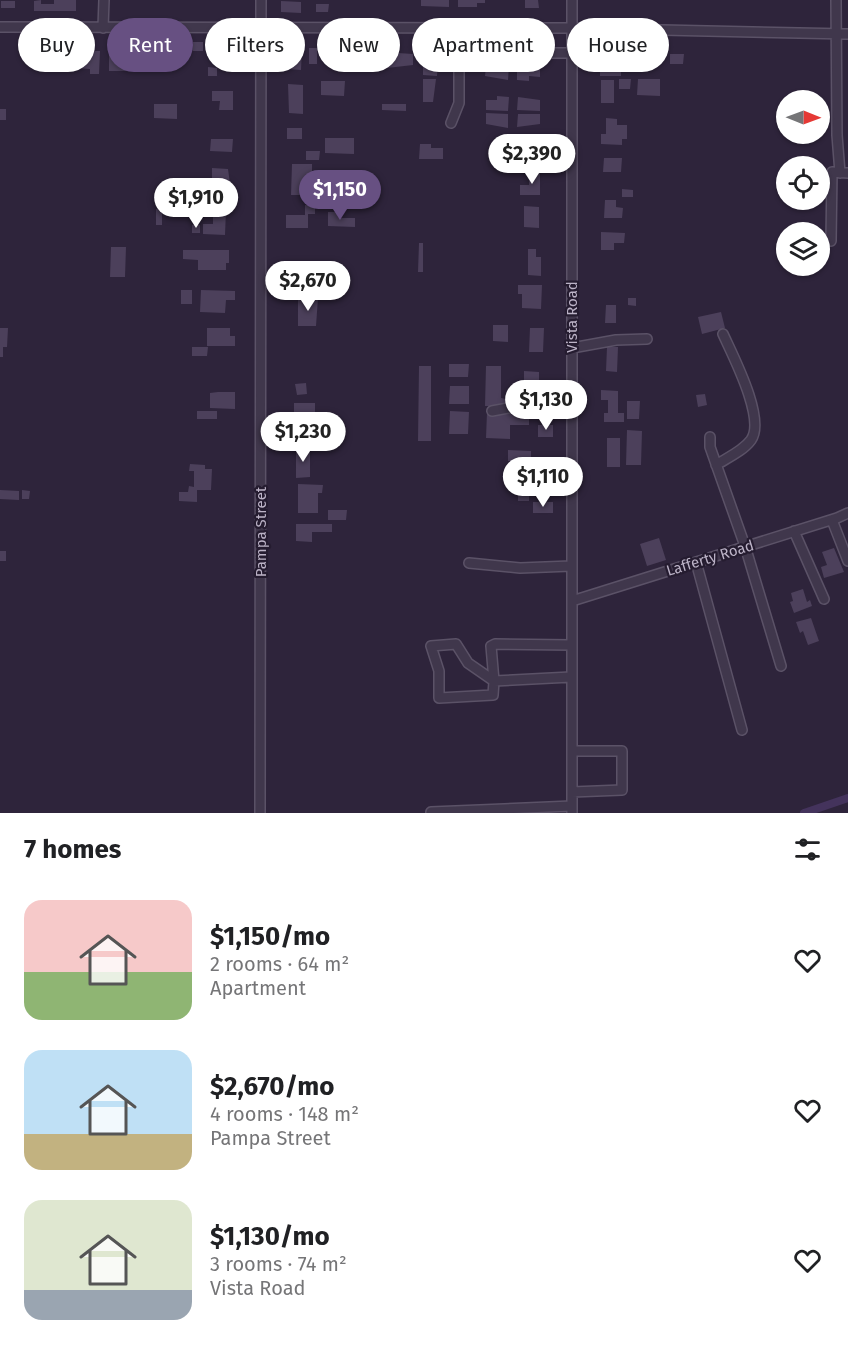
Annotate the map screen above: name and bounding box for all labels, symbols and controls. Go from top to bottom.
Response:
chip: Buy [18,18,95,72]
chip: Rent [107,18,193,72]
chip: Filters [205,18,305,72]
chip: New [317,18,400,72]
chip: Apartment [412,18,555,72]
chip: House [567,18,669,72]
north arrow [776,90,830,144]
map controls [776,90,830,276]
pin: $2,390 [483,134,581,185]
text: $2,390 [502,141,562,165]
button: locate [776,156,830,210]
pin: $1,150 [291,170,389,221]
text: $1,150 [313,177,367,201]
pin: $1,910 [147,178,245,229]
text: $1,910 [168,185,224,209]
button: layers [776,222,830,276]
pin: $2,670 [259,261,357,312]
text: $2,670 [279,268,337,292]
street label: Vista Road [563,281,581,353]
pin: $1,130 [497,380,595,431]
text: $1,130 [519,387,573,411]
pin: $1,230 [254,412,352,463]
text: $1,230 [275,419,331,443]
pin: $1,110 [494,457,592,508]
text: $1,110 [517,464,569,488]
street label: Pampa Street [252,486,270,577]
street label: Lafferty Road [664,536,756,580]
icon: filters [791,833,824,866]
text: 7 homes [24,834,121,865]
text: $1,150/mo [210,921,330,952]
icon: home [72,924,144,996]
icon: heart [791,944,824,977]
text: 2 rooms · 64 m² [210,952,349,976]
text: Apartment [210,976,306,1000]
text: $2,670/mo [210,1071,334,1102]
icon: home [72,1074,144,1146]
icon: heart [791,1094,824,1127]
text: 4 rooms · 148 m² [210,1102,359,1126]
text: Pampa Street [210,1126,331,1150]
text: $1,130/mo [210,1221,330,1252]
icon: home [72,1224,144,1296]
icon: heart [791,1244,824,1277]
text: 3 rooms · 74 m² [210,1252,347,1276]
text: Vista Road [210,1276,305,1300]

